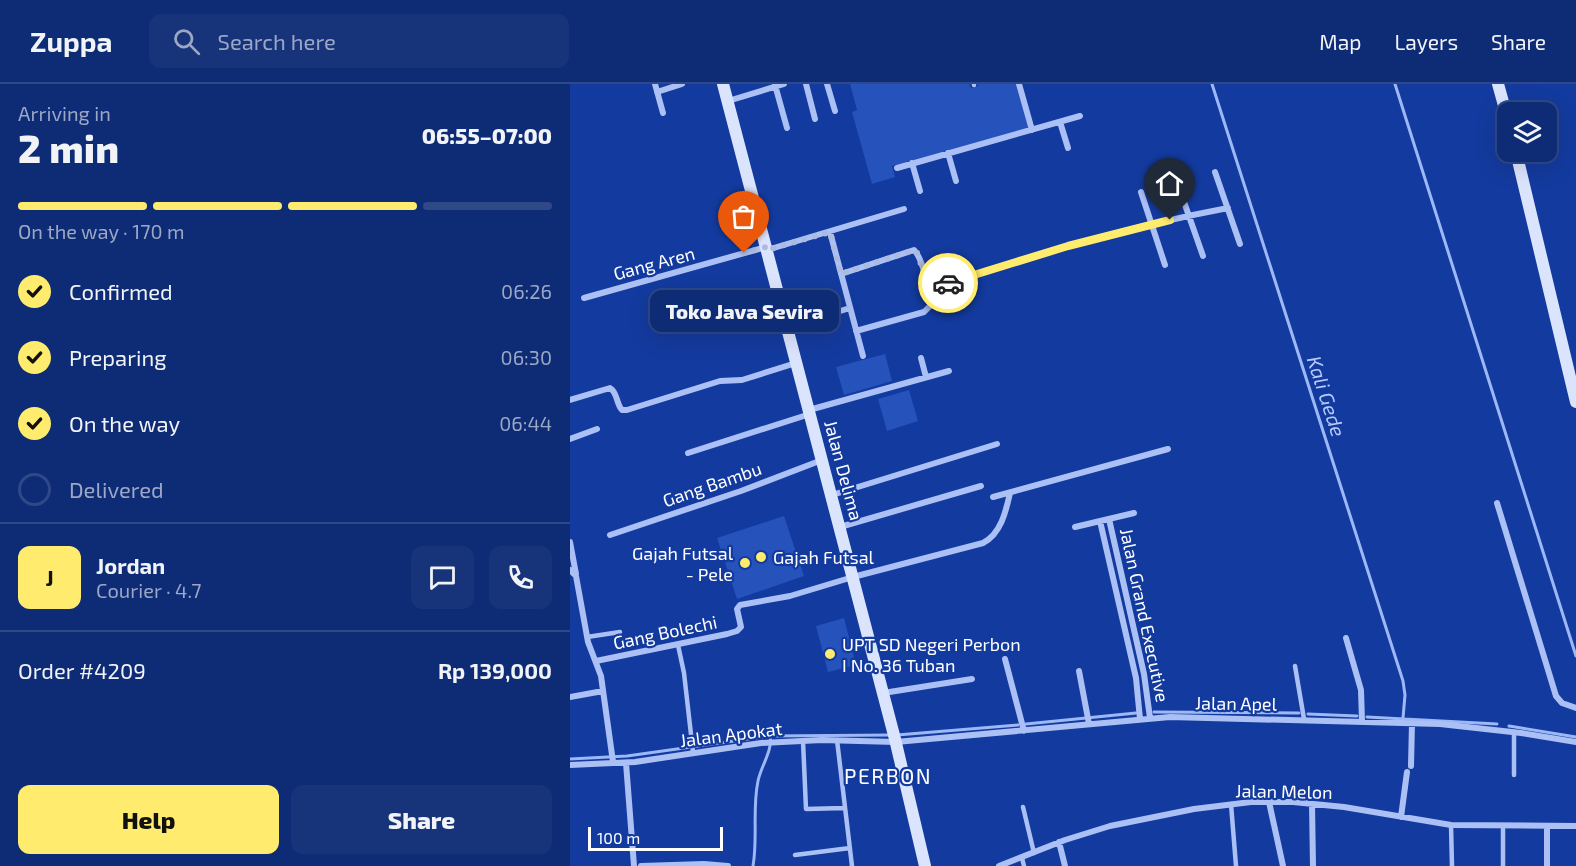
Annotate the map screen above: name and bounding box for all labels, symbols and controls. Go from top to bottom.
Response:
search box [149,14,569,68]
text: Zuppa [30,24,113,58]
icon: search [170,25,203,58]
text: Search here [218,28,336,54]
text: Map [1319,29,1361,54]
text: Layers [1394,29,1458,54]
text: Share [1491,29,1546,54]
text: Arriving in [18,101,111,125]
map controls [1497,102,1557,162]
button: layers [1497,102,1557,162]
text: 06:55–07:00 [422,122,552,148]
text: 2 min [18,124,119,171]
pin [1144,158,1195,220]
icon: home [1153,167,1186,200]
pin [718,191,769,253]
icon: bag [727,200,760,233]
text: On the way · 170 m [18,219,185,243]
street label: Gang Aren [611,242,697,284]
courier [918,253,978,313]
icon: car [932,267,965,300]
icon: check [18,275,51,308]
text: Confirmed [69,278,173,304]
text: 06:26 [501,279,552,303]
callout: Toko Java Sevira [650,289,838,331]
text: Toko Java Sevira [666,299,823,323]
icon: check [18,341,51,374]
text: Preparing [69,344,167,370]
text: 06:30 [501,345,552,369]
water label: Kali Gede [1303,353,1351,440]
icon: check [18,407,51,440]
text: On the way [69,410,180,436]
text: 06:44 [499,411,552,435]
street label: Jalan Delima [820,418,868,522]
street label: Gang Bambu [660,457,764,511]
text: Delivered [69,476,164,502]
street label: Jalan Grand Executive [1116,526,1174,704]
place label: Gajah Futsal - Pele [632,542,734,585]
button: chat [411,546,474,609]
button: phone [489,546,552,609]
place label: Gajah Futsal [773,546,875,568]
marker: Gajah Futsal [754,550,768,564]
text: Jordan [96,552,165,578]
marker: Gajah Futsal - Pele [738,556,752,570]
text: J [45,564,54,590]
text: Courier · 4.7 [96,578,202,602]
street label: Gang Bolechi [611,610,719,654]
place label: UPT SD Negeri Perbon I No. 36 Tuban [842,633,1021,676]
marker: UPT SD Negeri Perbon I No. 36 Tuban [823,647,837,661]
text: Order #4209 [18,657,146,683]
text: Rp 139,000 [438,657,552,683]
street label: Jalan Apel [1195,691,1278,715]
street label: Jalan Apokat [679,717,784,751]
district label: PERBON [844,763,932,788]
street label: Jalan Melon [1235,779,1333,803]
button: Help [18,785,279,854]
button: Share [291,785,552,854]
scale bar [588,824,723,852]
text: 100 m [597,828,640,847]

